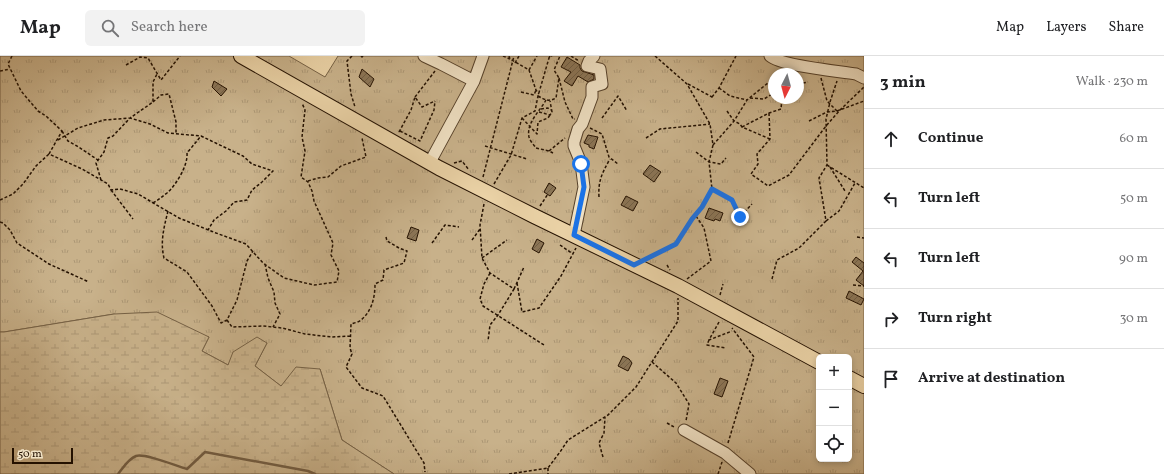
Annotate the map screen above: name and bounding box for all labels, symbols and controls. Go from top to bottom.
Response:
search box [85,10,365,46]
text: Map [20,15,61,41]
icon: search [99,17,121,39]
text: Search here [131,17,208,38]
text: Map [996,18,1024,37]
text: Layers [1046,18,1086,37]
text: Share [1108,18,1144,37]
north arrow [768,68,804,104]
text: 3 min [880,71,926,94]
text: Walk · 230 m [1076,73,1148,91]
icon: ahead [880,128,902,150]
text: Continue [918,128,983,149]
text: 60 m [1120,130,1148,148]
route start [572,155,590,173]
icon: left [880,188,902,210]
text: Turn left [918,188,980,209]
text: 50 m [1120,190,1148,208]
route end [731,208,749,226]
icon: left [880,248,902,270]
text: Turn left [918,248,980,269]
text: 90 m [1119,250,1148,268]
icon: right [880,308,902,330]
text: Turn right [918,308,992,329]
text: 30 m [1120,310,1148,328]
map controls [816,354,852,462]
button: + [816,354,852,390]
icon: arrive [880,368,902,390]
text: Arrive at destination [918,368,1065,389]
button: − [816,390,852,426]
button: locate [816,426,852,462]
scale bar [12,446,73,465]
text: 50 m [18,447,42,462]

